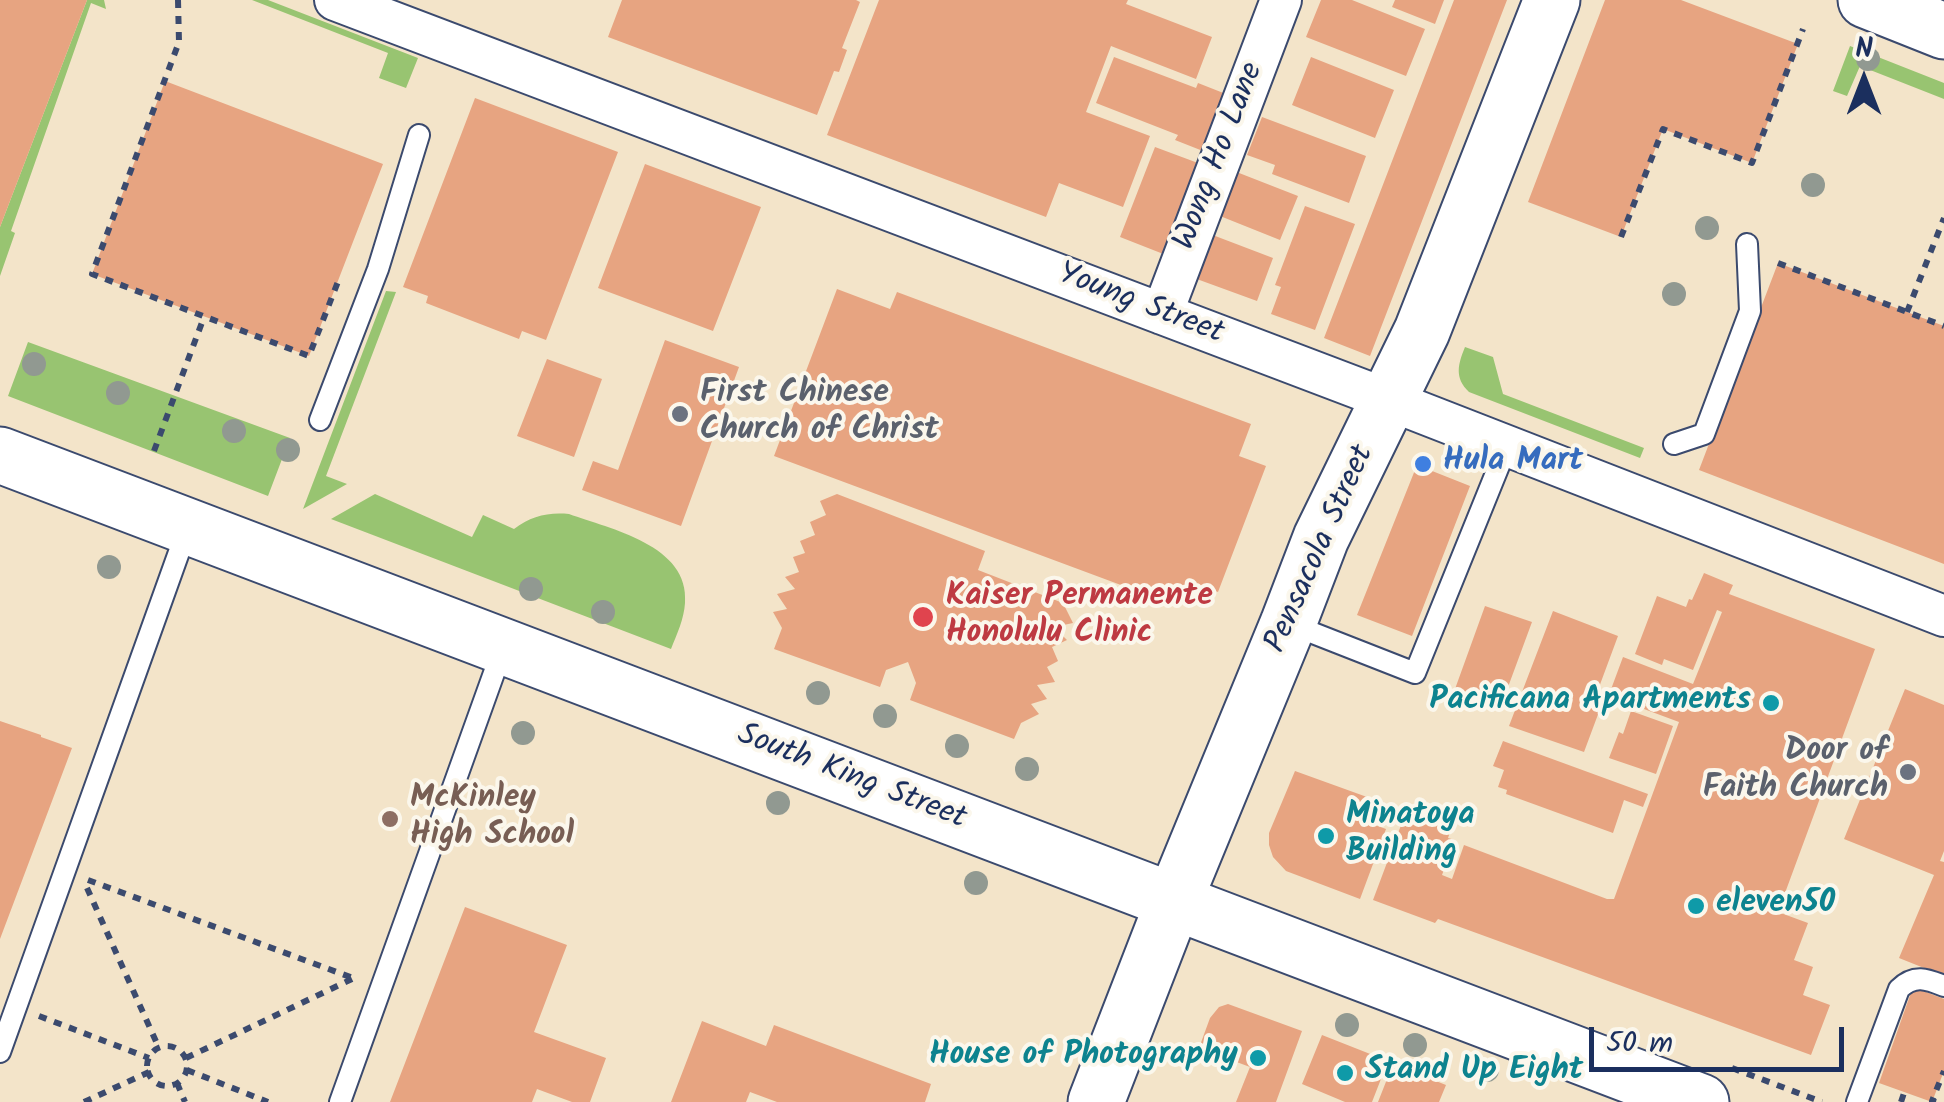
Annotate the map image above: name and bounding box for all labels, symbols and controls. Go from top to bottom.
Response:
text: N [1855,27,1873,72]
north arrow [1814,30,1914,130]
street label: Wong Ho Lane [1168,58,1274,256]
street label: Young Street [1052,257,1228,355]
place label: First Chinese Church of Christ [700,377,939,452]
marker: First Chinese Church of Christ [669,403,691,425]
street label: Pensacola Street [1259,440,1385,660]
place label: Hula Mart [1443,445,1583,483]
marker: Hula Mart [1412,453,1434,475]
place label: Kaiser Permanente Honolulu Clinic [946,580,1213,655]
marker: Kaiser Permanente Honolulu Clinic [910,604,936,630]
place label: Pacificana Apartments [1430,684,1751,722]
marker: Pacificana Apartments [1760,692,1782,714]
street label: South King Street [731,718,971,840]
place label: Door of Faith Church [1703,735,1888,810]
marker: Door of Faith Church [1897,761,1919,783]
place label: McKinley High School [410,782,574,857]
place label: Minatoya Building [1346,799,1475,874]
marker: McKinley High School [379,808,401,830]
marker: Minatoya Building [1315,825,1337,847]
place label: eleven50 [1716,887,1835,925]
marker: eleven50 [1685,895,1707,917]
scale bar [1594,1007,1849,1069]
text: 50 m [1606,1020,1673,1068]
place label: House of Photography [929,1039,1238,1077]
marker: House of Photography [1247,1047,1269,1069]
place label: Stand Up Eight [1365,1054,1583,1092]
marker: Stand Up Eight [1334,1062,1356,1084]

